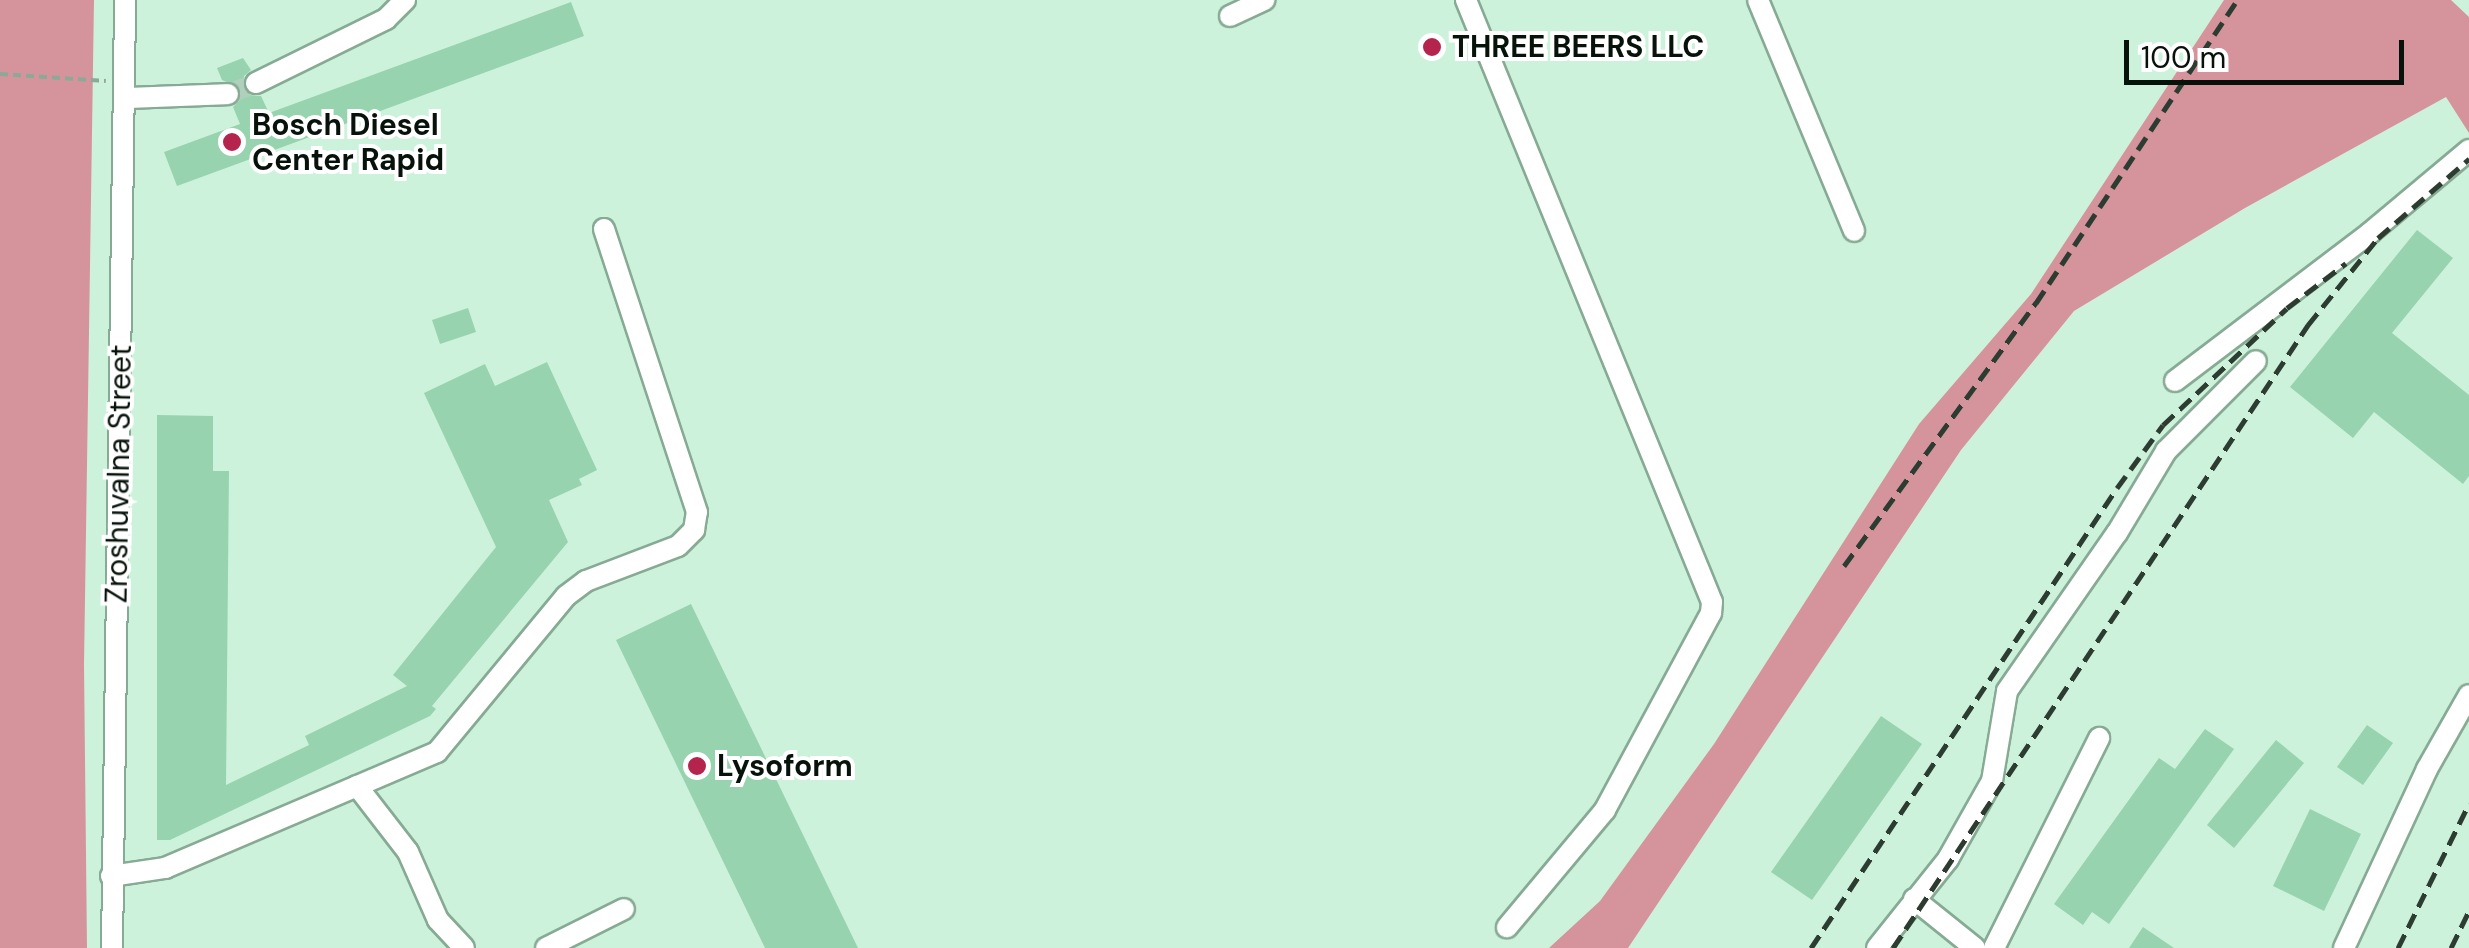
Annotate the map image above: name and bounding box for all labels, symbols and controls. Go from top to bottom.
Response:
scale bar [2129,20,2409,82]
place label: THREE BEERS LLC [1452,29,1704,65]
marker: THREE BEERS LLC [1421,36,1443,58]
text: 100 m [2141,38,2226,77]
place label: Bosch Diesel Center Rapid [252,107,444,178]
marker: Bosch Diesel Center Rapid [221,131,243,153]
street label: Zroshuvalna Street [99,344,139,604]
place label: Lysoform [717,748,853,784]
marker: Lysoform [686,755,708,777]

